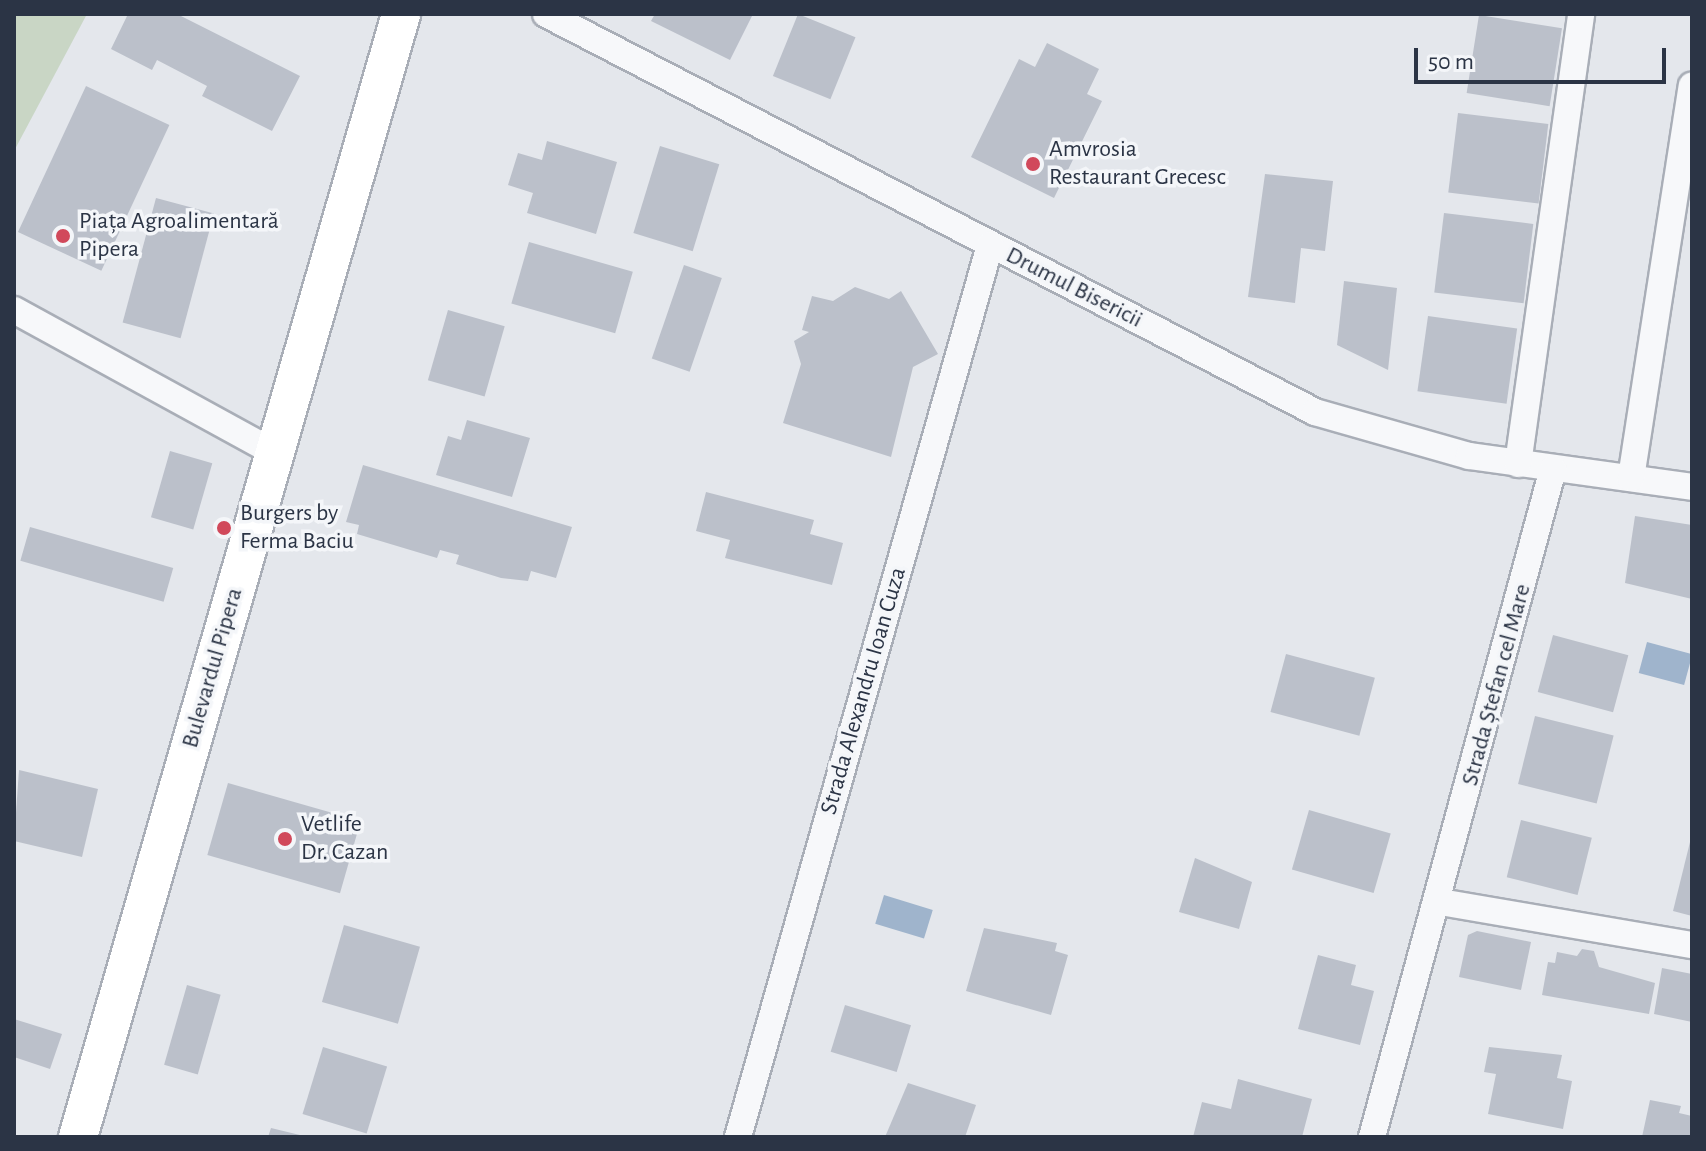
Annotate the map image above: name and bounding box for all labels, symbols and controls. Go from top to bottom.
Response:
scale bar [1418,32,1670,82]
text: 50 m [1428,50,1474,74]
place label: Amvrosia Restaurant Grecesc [1049,136,1226,192]
marker: Amvrosia Restaurant Grecesc [1024,155,1042,173]
place label: Piața Agroalimentară Pipera [79,208,279,264]
marker: Piața Agroalimentară Pipera [54,227,72,245]
street label: Drumul Bisericii [1001,241,1147,335]
place label: Burgers by Ferma Baciu [240,500,354,556]
marker: Burgers by Ferma Baciu [215,519,233,537]
street label: Strada Alexandru Ioan Cuza [815,564,913,818]
street label: Strada Ștefan cel Mare [1456,581,1538,789]
street label: Bulevardul Pipera [176,585,250,751]
place label: Vetlife Dr. Cazan [301,811,388,867]
marker: Vetlife Dr. Cazan [276,830,294,848]

